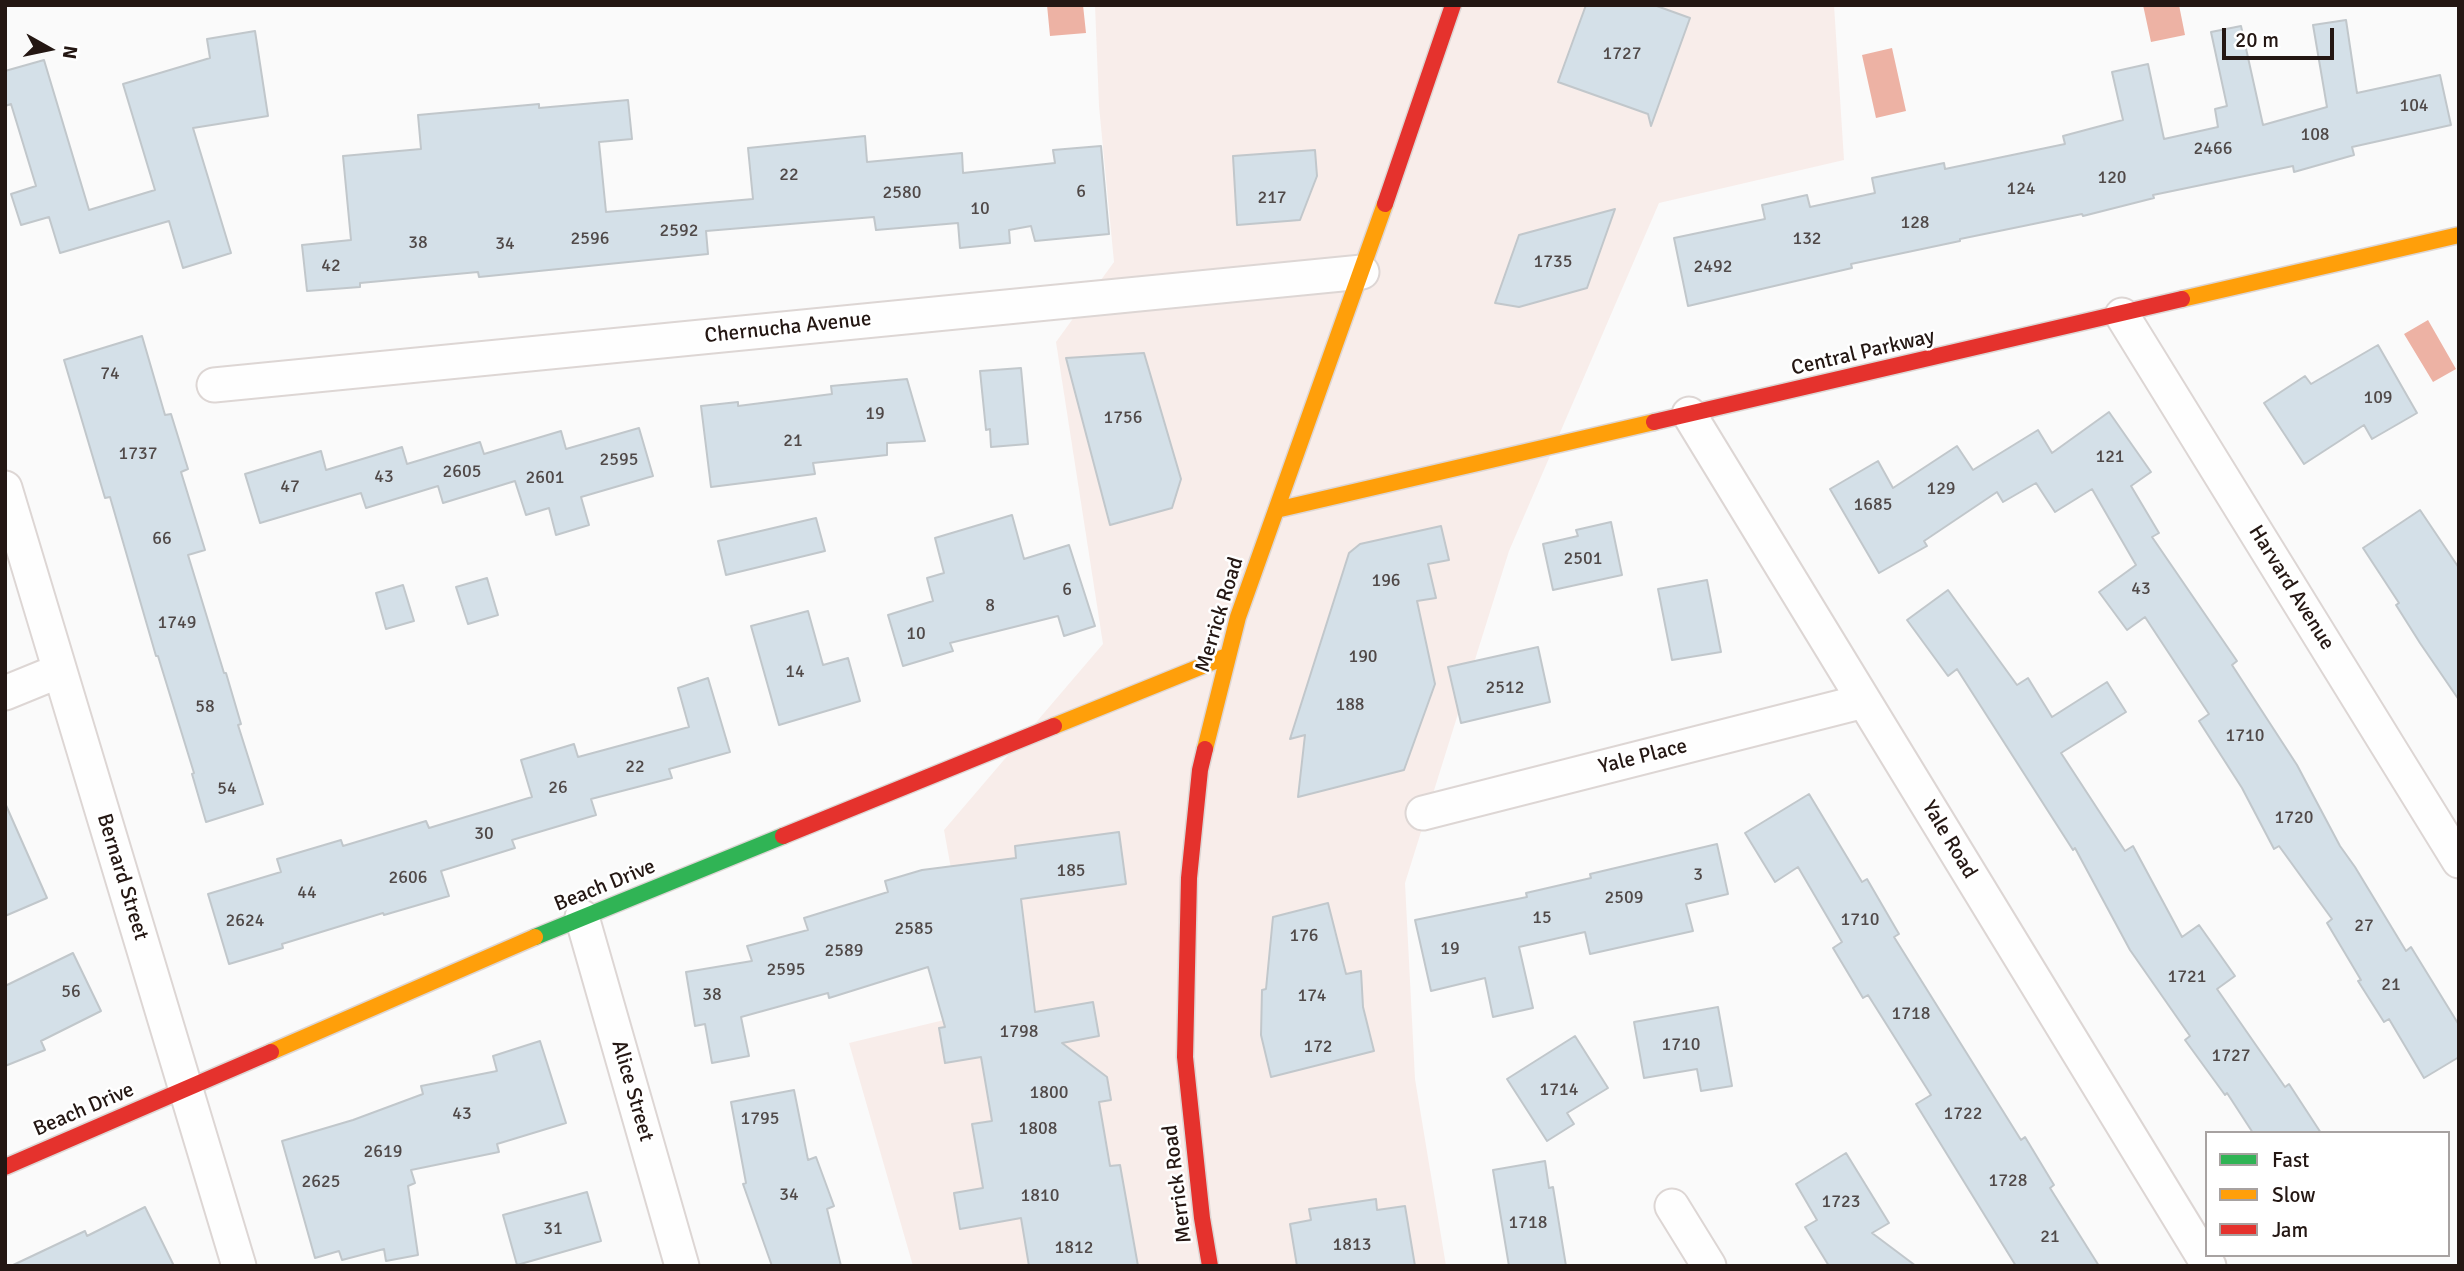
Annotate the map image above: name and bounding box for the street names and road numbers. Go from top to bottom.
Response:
street label: Chernucha Avenue [703,307,873,349]
street label: Central Parkway [1789,324,1937,382]
street label: Harvard Avenue [2243,521,2339,655]
street label: Merrick Road [1191,554,1249,676]
street label: Yale Place [1596,734,1690,780]
street label: Yale Road [1916,797,1982,883]
street label: Bernard Street [91,811,153,943]
street label: Beach Drive [551,854,659,918]
street label: Alice Street [606,1038,658,1144]
street label: Beach Drive [30,1078,138,1142]
street label: Merrick Road [1158,1123,1198,1245]

